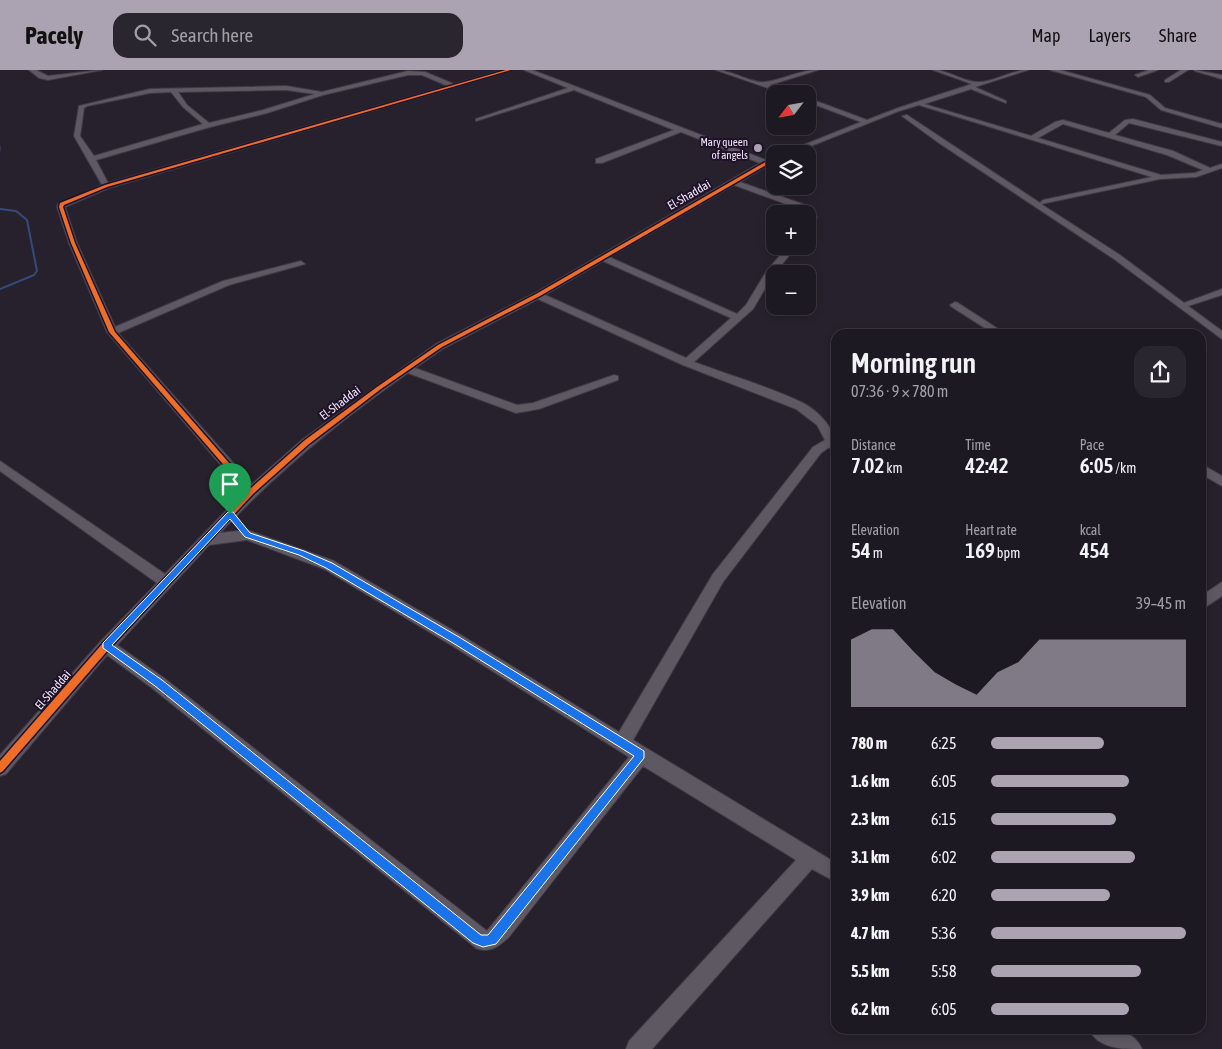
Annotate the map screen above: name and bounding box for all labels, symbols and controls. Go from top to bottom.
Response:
search box [113,13,463,58]
icon: search [131,21,159,49]
text: Pacely [25,22,83,49]
text: Search here [171,24,253,46]
text: Map [1031,25,1060,46]
text: Layers [1088,25,1131,46]
text: Share [1159,25,1197,46]
north arrow [766,85,816,135]
map controls [766,85,816,315]
place label: Mary queen of angels [700,136,748,161]
marker: Mary queen of angels [752,142,764,154]
button: layers [766,145,816,195]
street label: El-Shaddai [665,177,713,213]
button: + [766,205,816,255]
button: − [766,265,816,315]
button: share [1134,346,1186,398]
text: Morning run [851,347,976,379]
text: 07:36 · 9 × 780 m [851,382,948,400]
street label: El-Shaddai [317,383,363,423]
text: Distance [851,437,896,453]
text: Time [965,437,991,453]
text: Pace [1080,437,1104,453]
text: 7.02 [851,453,884,477]
text: 42:42 [965,453,1009,477]
text: 6:05 [1080,453,1113,477]
text: km [884,460,903,476]
text: /km [1113,460,1136,476]
pin [209,463,251,514]
icon: arrive [216,470,244,498]
text: Elevation [851,522,900,538]
text: Heart rate [965,522,1017,538]
text: kcal [1080,522,1101,538]
text: 54 [851,538,871,562]
text: 169 [965,538,995,562]
text: 454 [1080,538,1109,562]
text: m [871,545,883,561]
text: bpm [995,545,1020,561]
text: Elevation [851,594,906,612]
text: 39–45 m [1136,594,1186,612]
street label: El-Shaddai [32,668,74,712]
text: 780 m [851,734,887,752]
text: 6:25 [931,734,956,752]
text: 1.6 km [851,772,890,790]
text: 6:05 [931,772,957,790]
text: 2.3 km [851,810,890,828]
text: 6:15 [931,810,956,828]
text: 3.1 km [851,848,890,866]
text: 6:02 [931,848,957,866]
text: 3.9 km [851,886,890,904]
text: 6:20 [931,886,956,904]
text: 4.7 km [851,924,890,942]
text: 5:36 [931,924,956,942]
text: 5.5 km [851,962,890,980]
text: 5:58 [931,962,956,980]
text: 6.2 km [851,1000,890,1018]
text: 6:05 [931,1000,957,1018]

